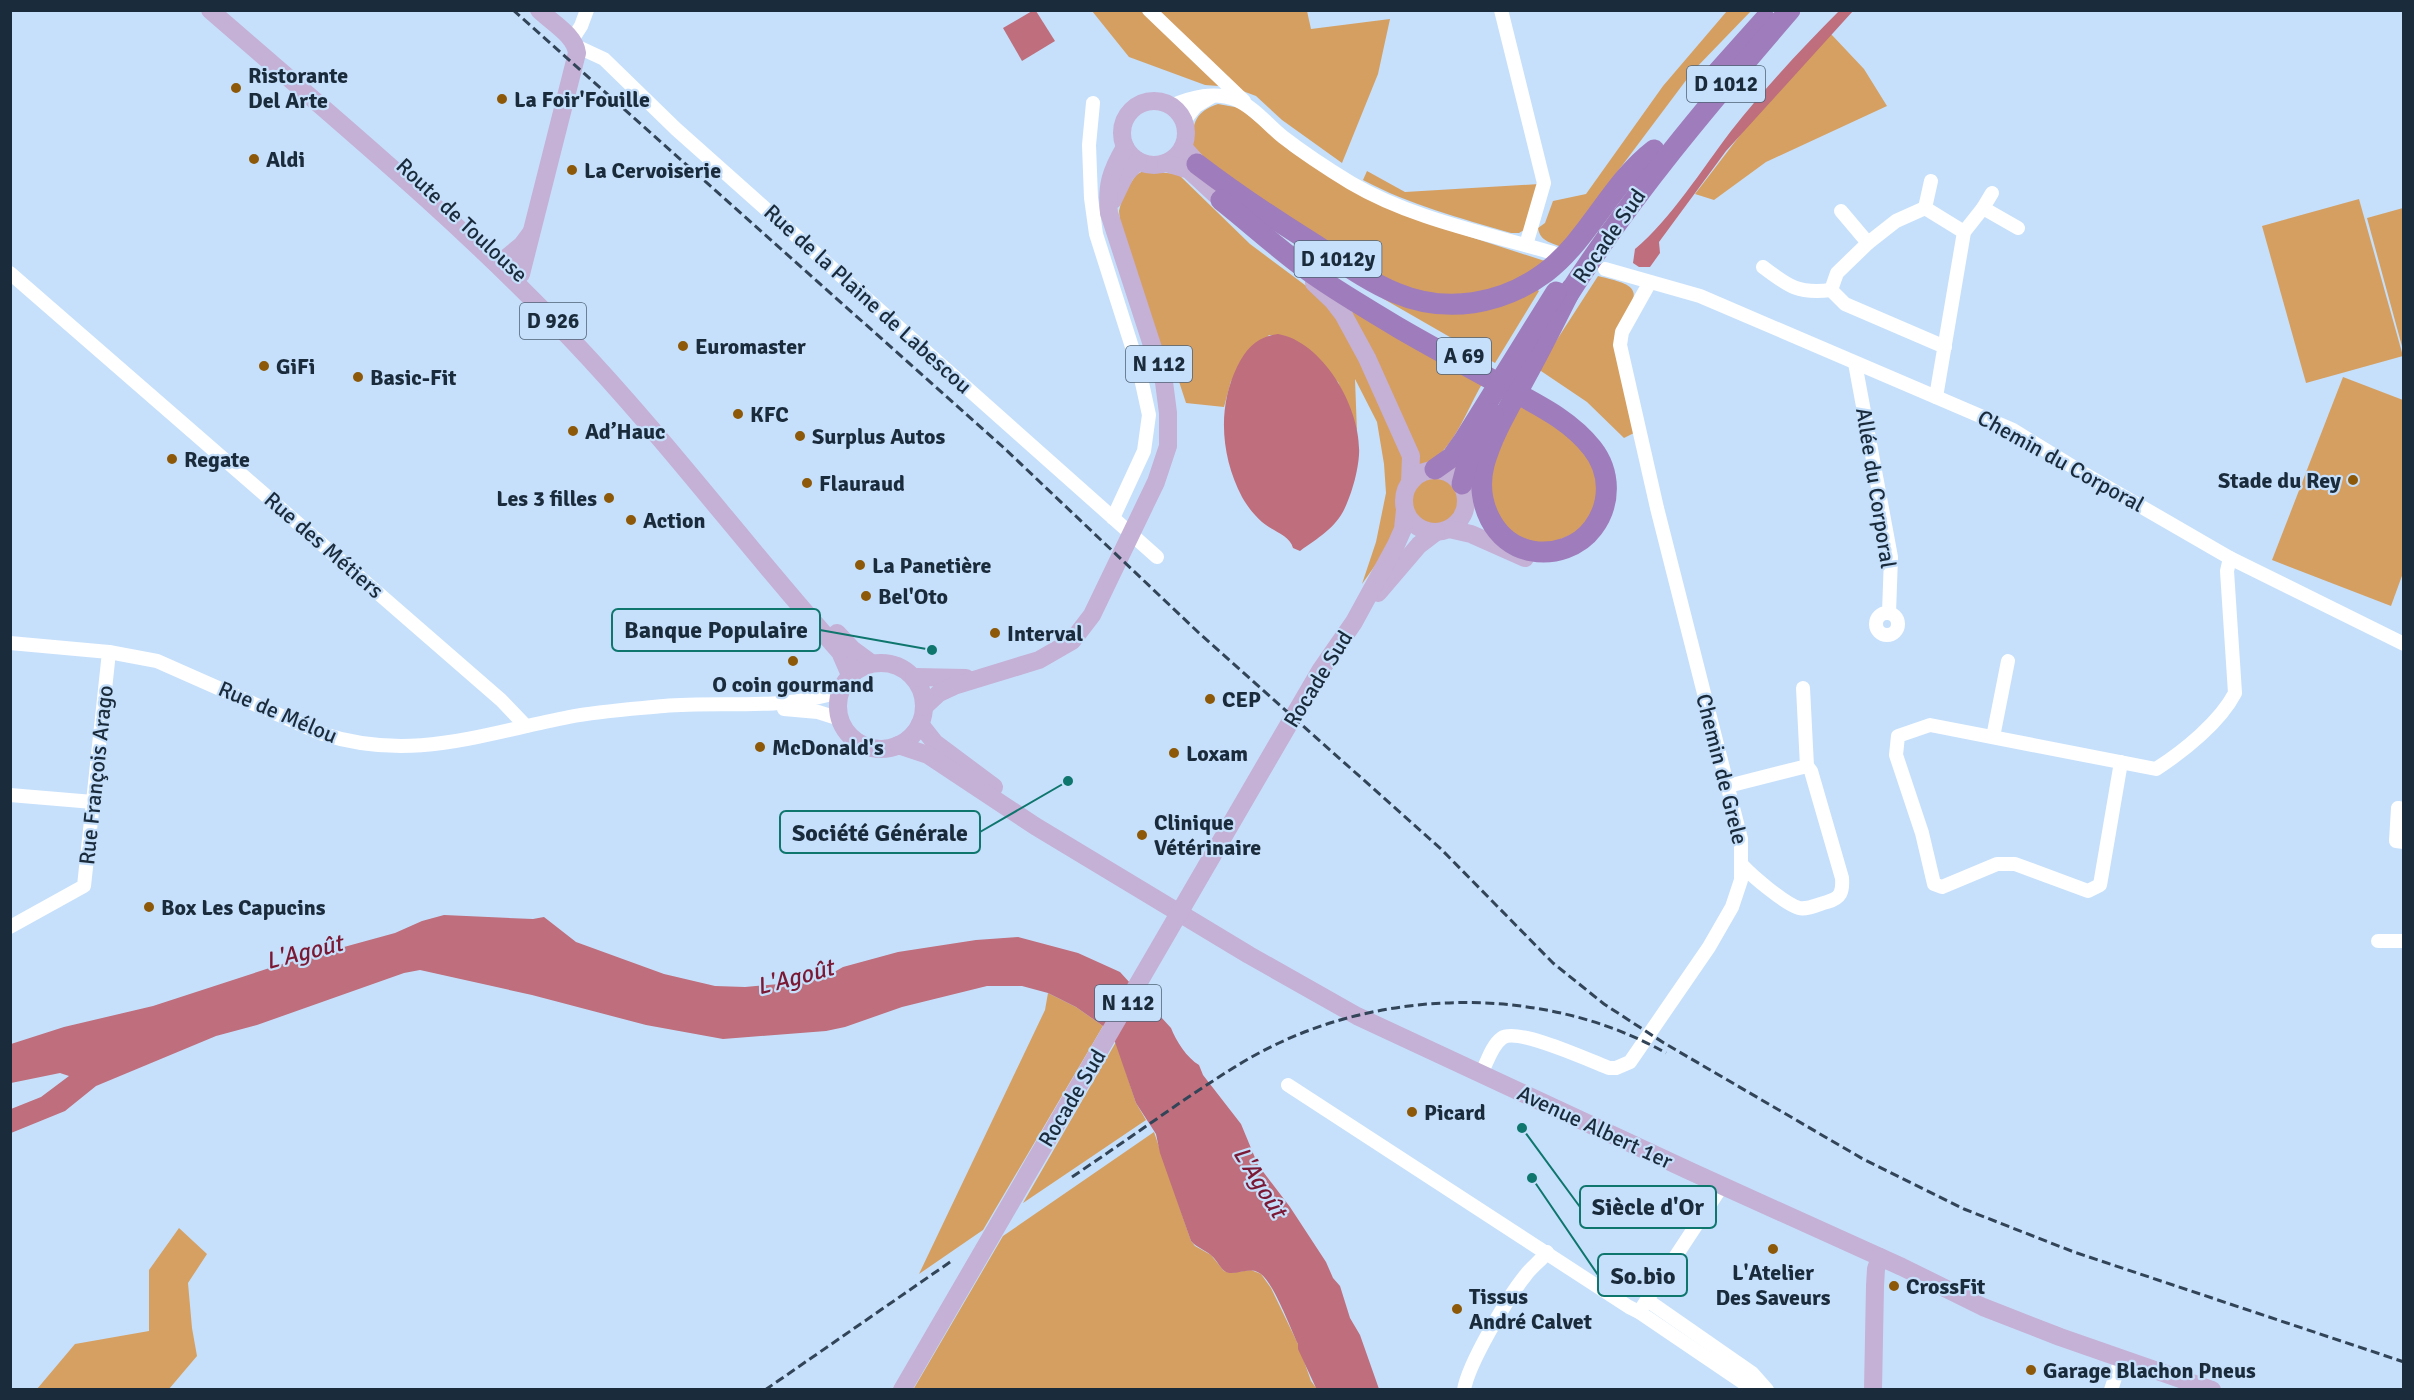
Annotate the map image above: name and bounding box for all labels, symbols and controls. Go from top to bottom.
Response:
place label: Ristorante Del Arte [248,62,348,114]
road number: D 1012 [1687,66,1765,102]
marker: Ristorante Del Arte [229,81,243,95]
place label: La Foir'Fouille [514,86,650,113]
marker: La Foir'Fouille [495,92,509,106]
place label: Aldi [266,146,305,173]
marker: Aldi [247,152,261,166]
street label: Route de Toulouse [391,152,533,288]
place label: La Cervoiserie [584,157,721,184]
marker: La Cervoiserie [565,163,579,177]
street label: Rocade Sud [1567,184,1651,288]
street label: Rue de la Plaine de Labescou [758,198,978,400]
road number: D 1012y [1294,241,1382,277]
road number: D 926 [520,303,586,339]
place label: Euromaster [695,333,806,360]
road number: A 69 [1437,338,1491,374]
marker: Euromaster [676,339,690,353]
road number: N 112 [1126,346,1192,382]
place label: GiFi [276,353,315,380]
marker: GiFi [257,359,271,373]
place label: Basic-Fit [370,364,456,391]
marker: Basic-Fit [351,370,365,384]
place label: KFC [750,401,789,428]
street label: Chemin du Corporal [1973,404,2149,518]
street label: Allée du Corporal [1850,406,1902,570]
marker: KFC [731,407,745,421]
place label: Ad’Hauc [585,418,665,445]
place label: Surplus Autos [812,423,946,450]
marker: Ad’Hauc [566,424,580,438]
marker: Surplus Autos [793,429,807,443]
place label: Regate [184,446,250,473]
marker: Regate [165,452,179,466]
place label: Stade du Rey [2218,467,2341,494]
place label: Flauraud [819,470,905,497]
marker: Stade du Rey [2346,473,2360,487]
marker: Flauraud [800,476,814,490]
place label: Les 3 filles [496,485,597,512]
street label: Rue des Métiers [259,486,389,604]
marker: Les 3 filles [602,491,616,505]
place label: Action [643,507,706,534]
marker: Action [624,513,638,527]
place label: La Panetière [872,552,992,579]
marker: La Panetière [853,558,867,572]
place label: Bel'Oto [878,583,948,610]
marker: Bel'Oto [859,589,873,603]
callout: Banque Populaire [612,609,820,651]
text: Banque Populaire [624,615,808,645]
place label: Interval [1007,620,1083,647]
marker: Interval [988,626,1002,640]
street label: Rocade Sud [1278,626,1358,732]
marker: O coin gourmand [786,654,800,668]
place label: O coin gourmand [712,671,874,698]
street label: Rue de Mélou [214,675,342,749]
street label: Rue François Arago [73,684,119,866]
place label: CEP [1222,686,1261,713]
street label: Chemin de Grele [1690,691,1754,847]
marker: CEP [1203,692,1217,706]
place label: McDonald's [772,734,884,761]
marker: McDonald's [753,740,767,754]
place label: Loxam [1186,740,1248,767]
marker: Loxam [1167,746,1181,760]
place label: Clinique Vétérinaire [1154,809,1261,861]
callout: Société Générale [780,811,980,853]
text: Société Générale [792,818,968,848]
marker: Clinique Vétérinaire [1135,828,1149,842]
place label: Box Les Capucins [161,894,326,921]
marker: Box Les Capucins [142,900,156,914]
water label: L'Agoût [262,927,348,976]
water label: L'Agoût [753,952,839,1002]
road number: N 112 [1095,985,1161,1021]
street label: Rocade Sud [1032,1044,1112,1152]
street label: Avenue Albert 1er [1513,1079,1677,1175]
place label: Picard [1424,1099,1486,1126]
marker: Picard [1405,1105,1419,1119]
water label: L'Agoût [1227,1141,1295,1225]
callout: Siècle d'Or [1580,1186,1716,1228]
text: Siècle d'Or [1592,1192,1705,1222]
marker: L'Atelier Des Saveurs [1766,1242,1780,1256]
callout: So.bio [1598,1254,1687,1296]
place label: L'Atelier Des Saveurs [1715,1259,1831,1311]
text: So.bio [1610,1261,1676,1291]
place label: CrossFit [1906,1273,1985,1300]
marker: CrossFit [1887,1279,1901,1293]
place label: Tissus André Calvet [1469,1283,1592,1335]
marker: Tissus André Calvet [1450,1302,1464,1316]
place label: Garage Blachon Pneus [2043,1357,2256,1384]
marker: Garage Blachon Pneus [2024,1363,2038,1377]

